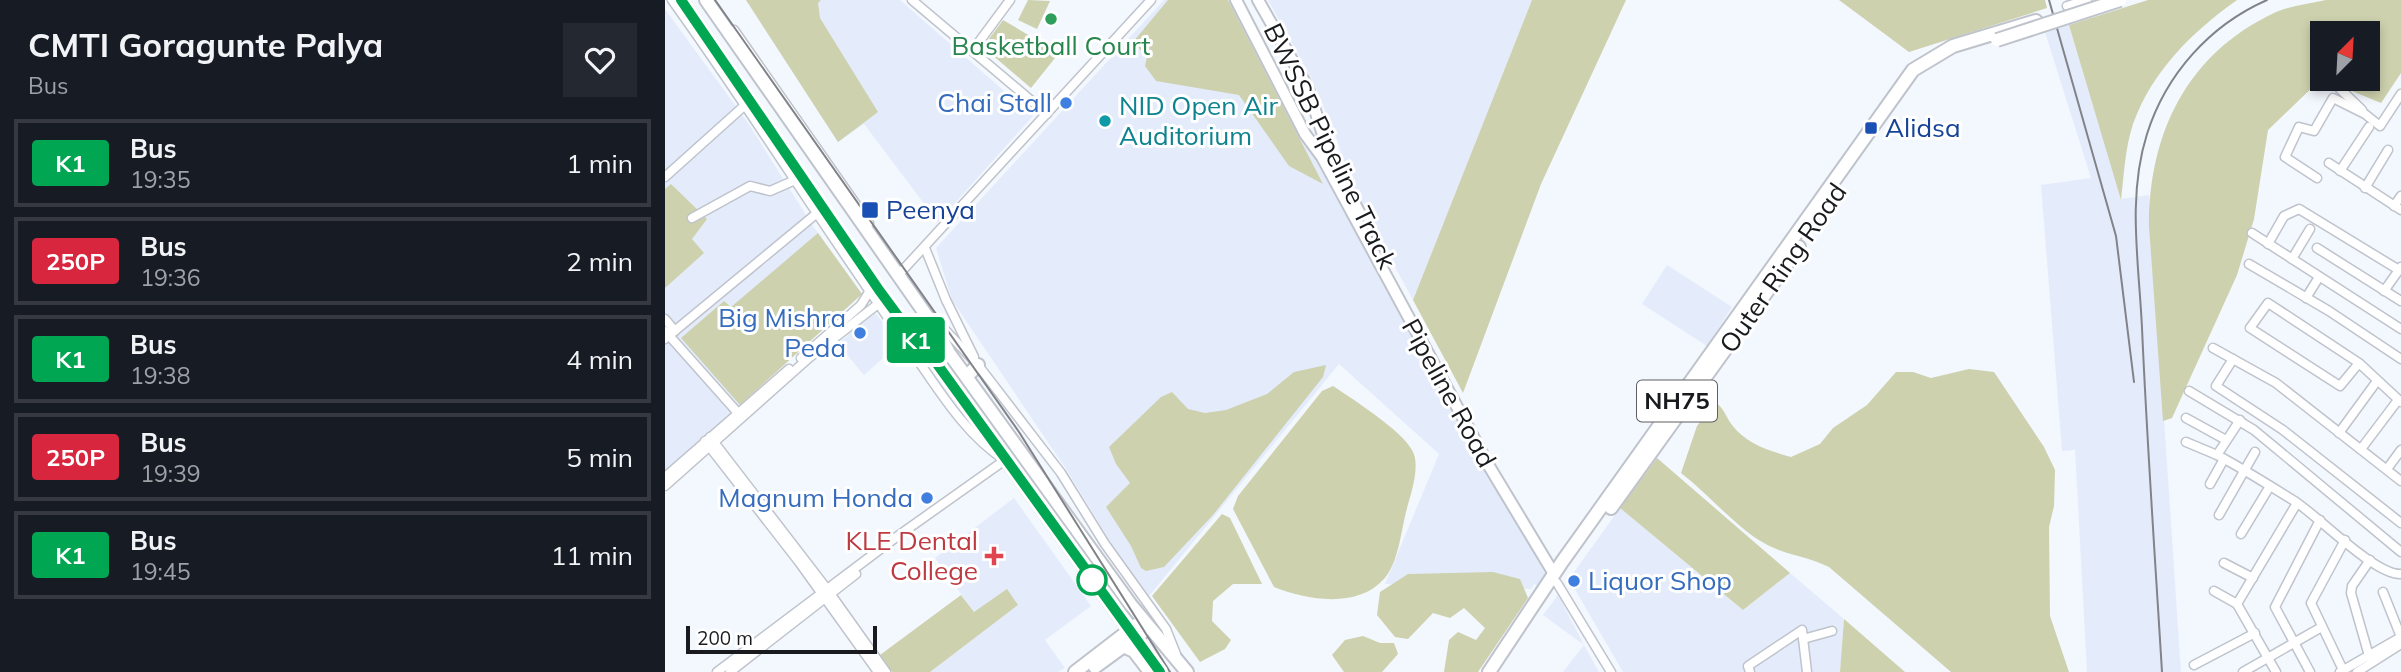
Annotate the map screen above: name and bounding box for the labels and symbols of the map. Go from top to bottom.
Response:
marker: Basketball Court [1043,11,1059,27]
street label: BWSSB Pipeline Track [1257,18,1405,275]
north arrow [2310,21,2380,91]
place label: Basketball Court [952,29,1150,62]
place label: Chai Stall [937,86,1052,119]
place label: NID Open Air Auditorium [1119,89,1279,152]
marker: Chai Stall [1058,95,1074,111]
place label: Alidsa [1885,111,1961,144]
marker: NID Open Air Auditorium [1097,113,1113,129]
marker: Alidsa [1863,120,1879,136]
street label: Outer Ring Road [1712,176,1853,359]
place label: Peenya [886,193,975,226]
marker: Peenya [860,200,880,220]
place label: Big Mishra Peda [718,301,846,364]
street label: Pipeline Road [1395,313,1504,473]
line badge: K1 [884,317,947,363]
marker: Big Mishra Peda [852,325,868,341]
road number: NH75 [1637,380,1717,422]
place label: Magnum Honda [718,481,913,514]
marker: Magnum Honda [919,490,935,506]
place label: KLE Dental College [846,524,978,587]
marker: KLE Dental College [984,546,1004,566]
place label: Liquor Shop [1588,564,1732,597]
unlabelled marker [1077,565,1107,595]
marker: Liquor Shop [1566,573,1582,589]
scale bar [686,623,877,655]

